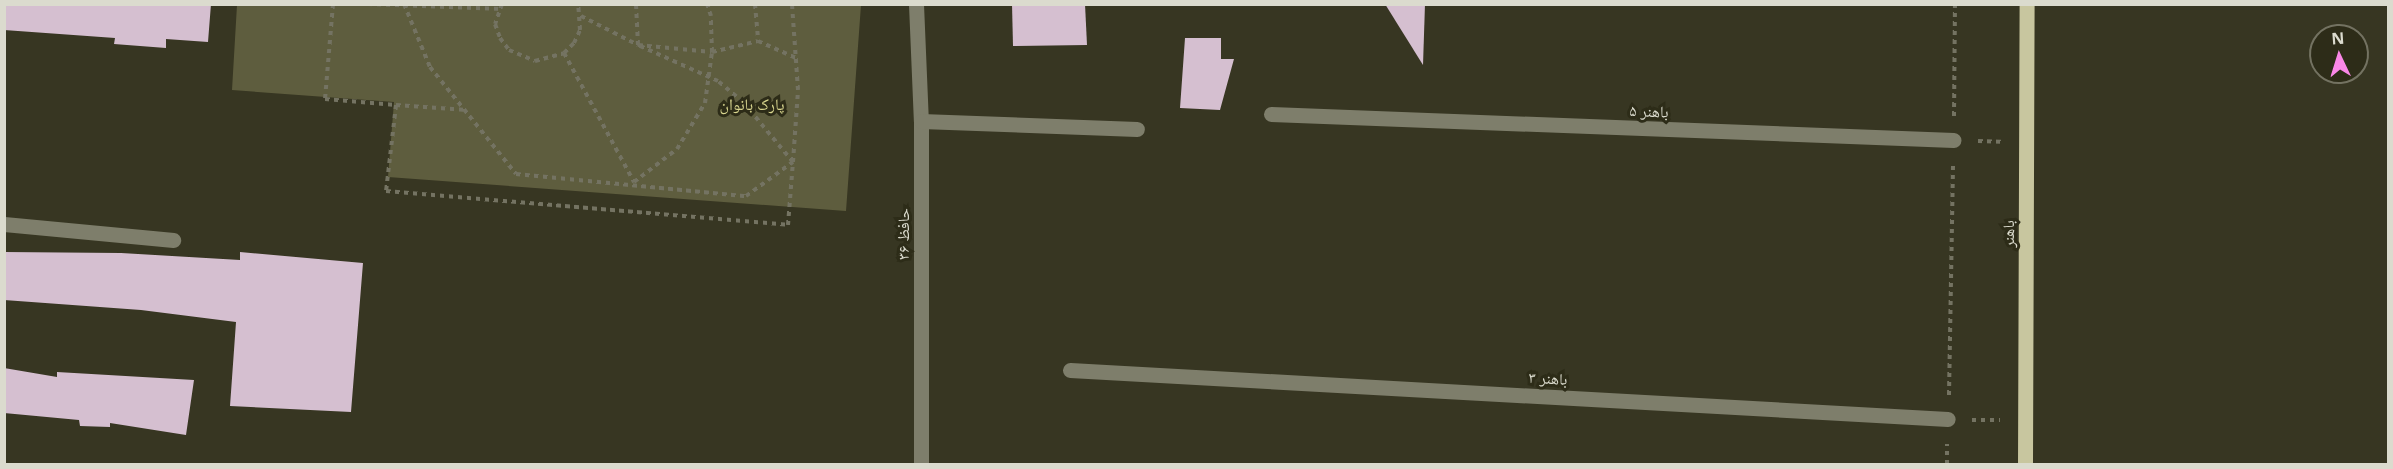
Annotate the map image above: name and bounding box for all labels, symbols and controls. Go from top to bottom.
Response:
north arrow [2309,24,2369,84]
text: N [2331,27,2345,49]
park label: پارک بانوان [720,94,784,114]
street label: باهنر ۵ [1629,101,1669,121]
street label: حافظ ۳۶ [893,208,913,260]
street label: باهنر [1998,220,2018,248]
street label: باهنر ۳ [1528,367,1568,389]

